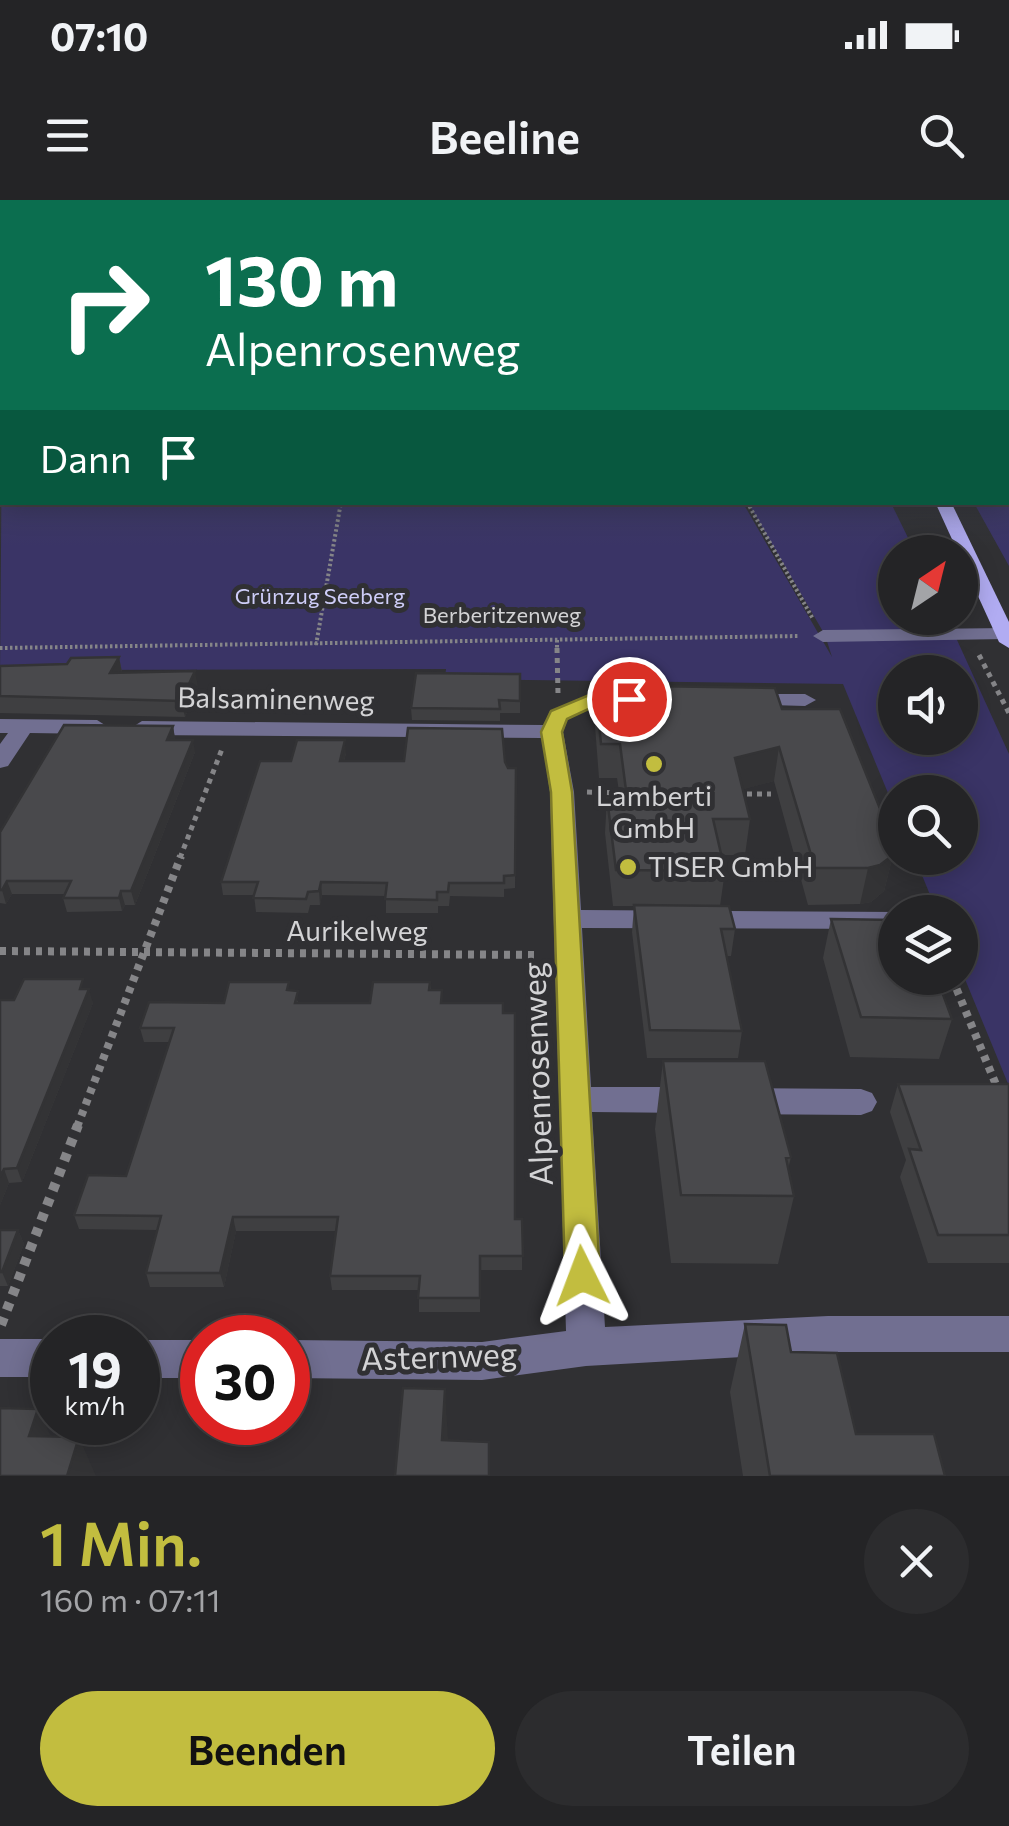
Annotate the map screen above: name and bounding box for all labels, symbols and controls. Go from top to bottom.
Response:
text: 07:10 [50,12,148,59]
icon: menu [40,108,95,163]
text: Beeline [429,108,580,163]
icon: search [914,108,969,163]
text: 130 m [205,235,398,320]
icon: right [40,240,170,370]
text: Alpenrosenweg [205,320,520,375]
icon: arrive [151,430,206,485]
text: Dann [40,434,131,481]
north arrow [878,535,978,635]
map controls [878,535,978,995]
park label: Grünzug Seeberg [235,582,405,609]
street label: Berberitzenweg [423,601,581,628]
button: sound [878,655,978,755]
pin [587,657,672,742]
icon: arrive [602,672,657,727]
street label: Balsaminenweg [177,679,375,717]
marker: Lamberti GmbH [643,753,665,775]
button: search [878,775,978,875]
place label: Lamberti GmbH [596,778,712,844]
place label: TISER GmbH [648,849,813,883]
marker: TISER GmbH [617,856,639,878]
button: layers [878,895,978,995]
street label: Aurikelweg [286,913,428,947]
street label: Alpenrosenweg [512,961,560,1187]
position arrow [530,1224,634,1328]
speed limit sign: 30 [180,1315,310,1445]
street label: Asternweg [360,1332,518,1378]
text: 19 [68,1337,122,1398]
text: km/h [65,1390,125,1420]
text: 1 Min. [40,1505,202,1578]
button: close [864,1509,969,1614]
text: 160 m · 07:11 [40,1579,220,1619]
button: Beenden [40,1691,495,1806]
button: Teilen [515,1691,969,1806]

